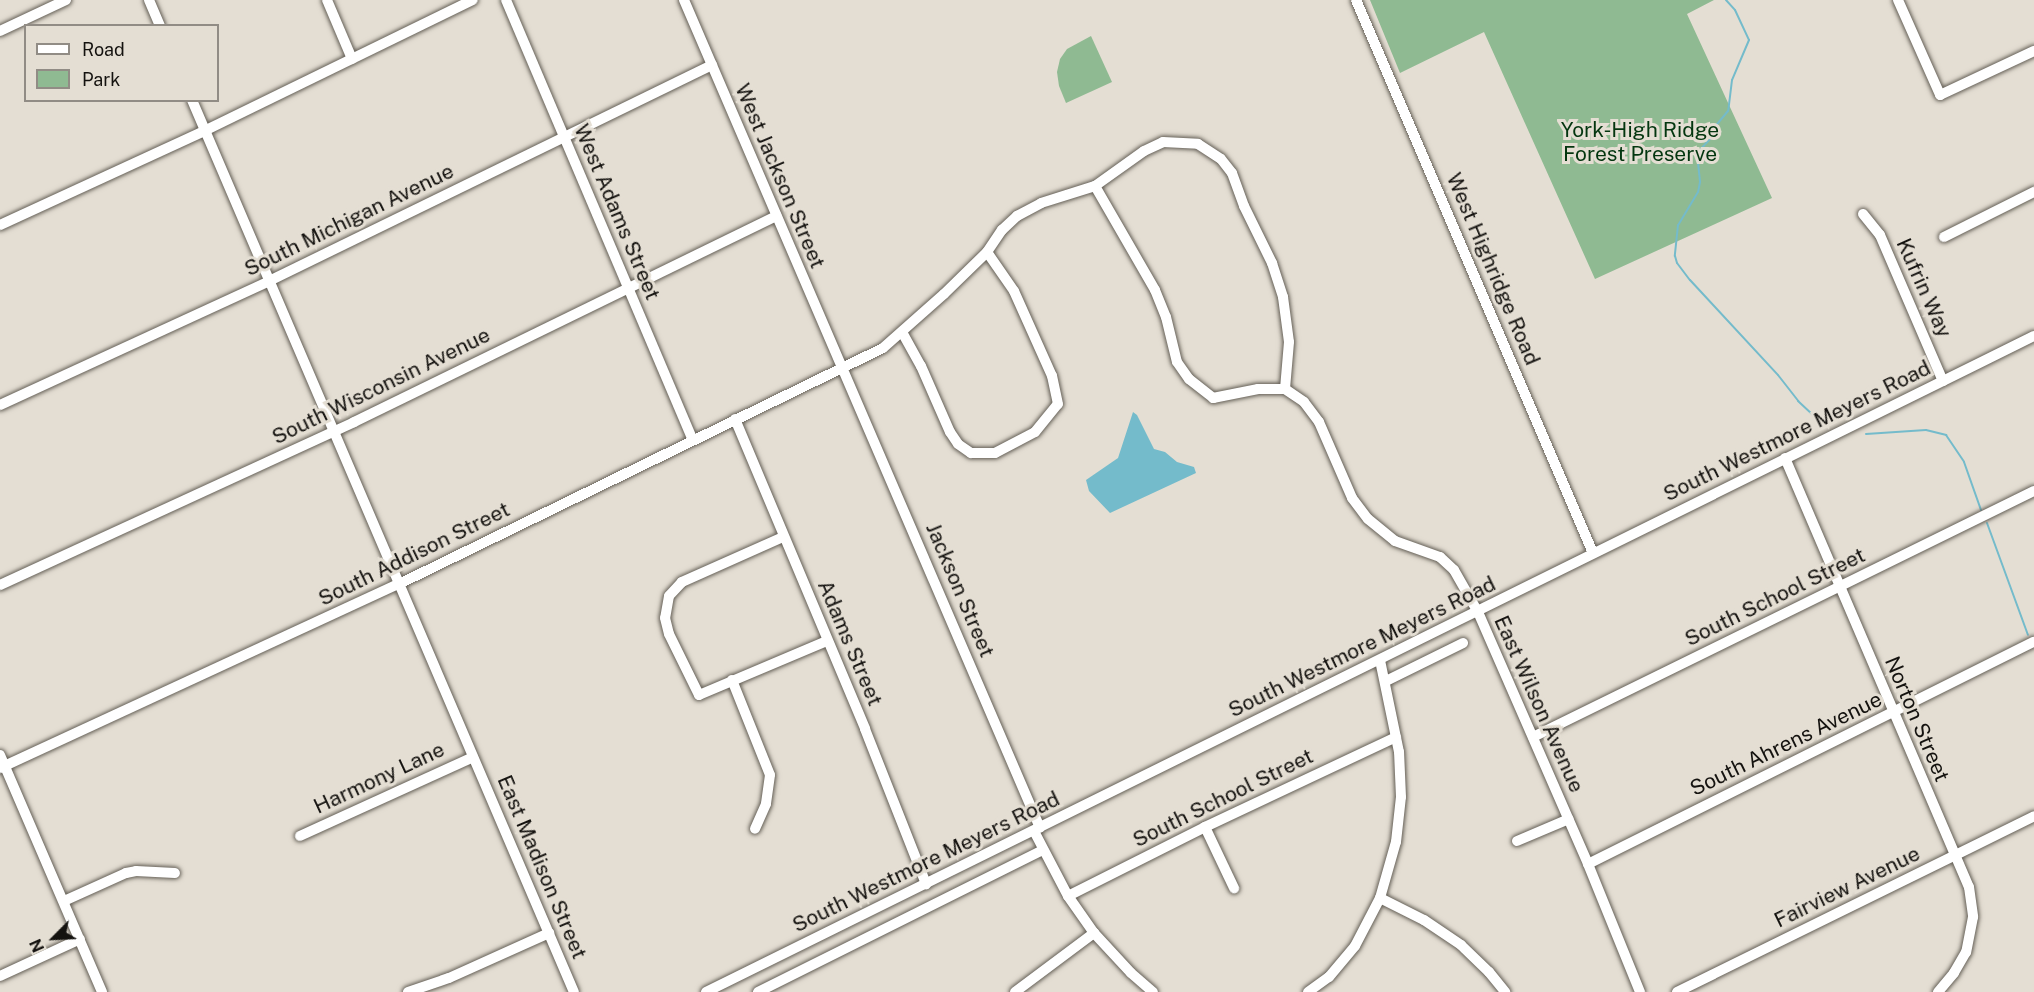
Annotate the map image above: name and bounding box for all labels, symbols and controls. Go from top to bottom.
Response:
legend [24,24,219,102]
text: Road [82,39,125,60]
text: Park [82,69,120,90]
street label: West Jackson Street [730,80,830,272]
park label: York-High Ridge Forest Preserve [1561,117,1719,167]
street label: West Adams Street [569,120,665,304]
street label: South Michigan Avenue [240,158,458,282]
street label: West Highridge Road [1441,169,1545,369]
street label: Kufrin Way [1891,234,1957,342]
street label: South Wisconsin Avenue [268,322,494,450]
street label: South Westmore Meyers Road [1659,355,1935,507]
street label: South Addison Street [314,497,514,611]
street label: Jackson Street [920,519,1000,661]
street label: South School Street [1681,542,1869,652]
street label: South Westmore Meyers Road [1224,571,1500,723]
street label: Adams Street [812,576,888,710]
street label: East Wilson Avenue [1489,611,1589,797]
street label: Norton Street [1879,653,1955,785]
street label: South Ahrens Avenue [1686,687,1886,801]
street label: Harmony Lane [310,737,448,819]
street label: South School Street [1129,743,1317,853]
street label: East Madison Street [492,771,592,963]
street label: South Westmore Meyers Road [788,786,1064,938]
street label: Fairview Avenue [1770,841,1924,933]
north arrow [24,908,84,968]
text: N [26,936,48,955]

